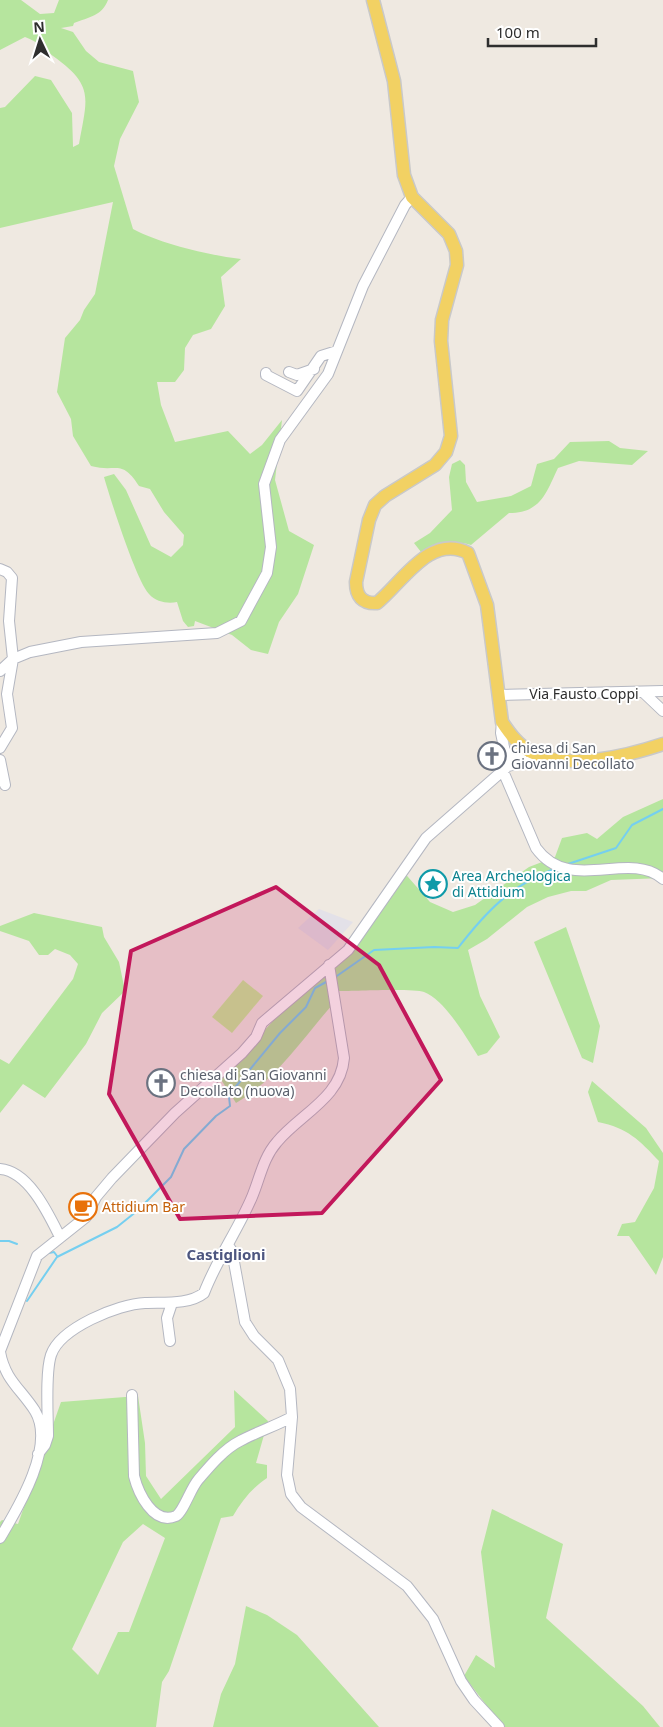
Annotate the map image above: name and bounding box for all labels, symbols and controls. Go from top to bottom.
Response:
north arrow [15,15,65,65]
scale bar [488,15,596,47]
text: N [33,17,45,36]
text: 100 m [496,22,540,42]
street label: Via Fausto Coppi [529,684,639,703]
place label: chiesa di San Giovanni Decollato [511,738,634,773]
church icon: chiesa di San Giovanni Decollato [477,741,507,771]
place label: Area Archeologica di Attidium [452,866,571,901]
place icon: Area Archeologica di Attidium [418,869,448,899]
place label: chiesa di San Giovanni Decollato (nuova) [180,1065,327,1100]
church icon: chiesa di San Giovanni Decollato (nuova) [146,1068,176,1098]
cafe icon: Attidium Bar [68,1192,98,1222]
place label: Attidium Bar [102,1197,185,1216]
district label: Castiglioni [186,1244,266,1264]

